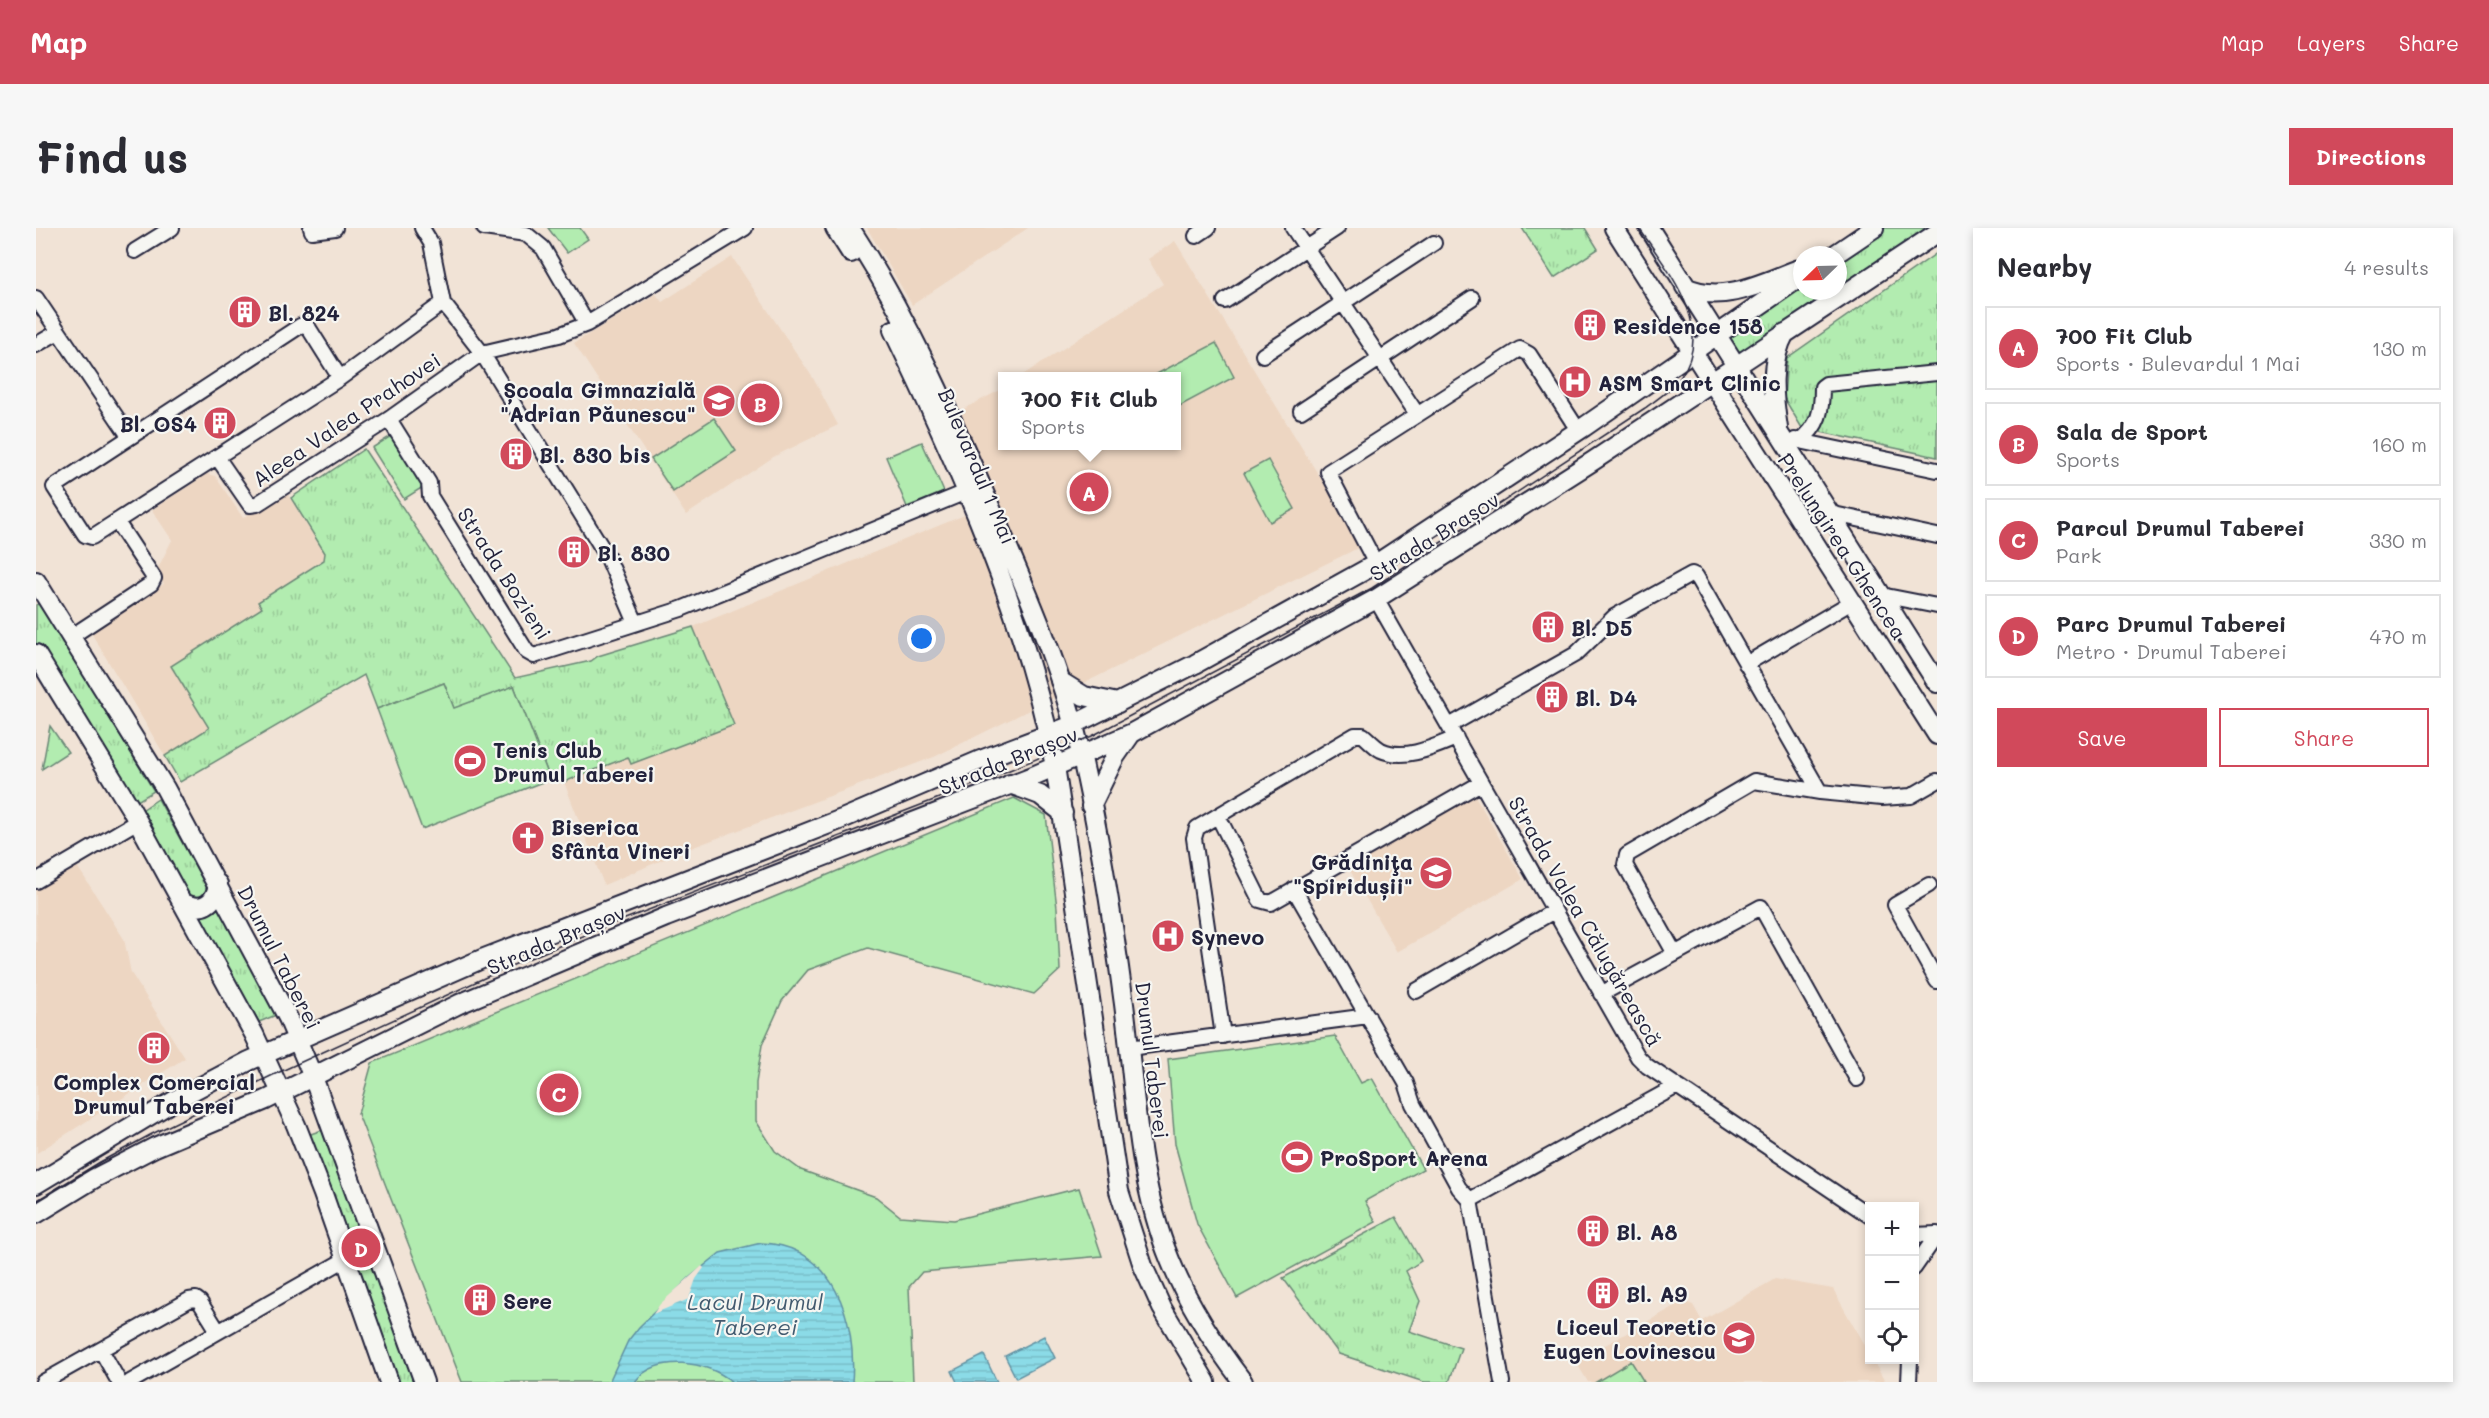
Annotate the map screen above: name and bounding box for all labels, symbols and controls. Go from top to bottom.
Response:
text: Map [30,24,87,60]
text: Map [2221,29,2264,56]
text: Layers [2297,29,2366,56]
text: Share [2399,29,2459,56]
button: Directions [2289,128,2453,185]
text: Find us [36,129,188,184]
north arrow [1793,246,1847,300]
text: Nearby [1997,250,2092,284]
text: 4 results [2344,254,2429,280]
building icon: Bl. 824 [227,294,263,330]
place label: Bl. 824 [268,299,340,326]
building icon: Residence 158 [1572,307,1608,343]
place label: Residence 158 [1613,312,1763,339]
text: 700 Fit Club [2056,321,2193,350]
text: A [2012,335,2025,361]
text: 130 m [2372,335,2427,361]
street label: Aleea Valea Prahovei [247,346,445,492]
text: Sports · Bulevardul 1 Mai [2056,350,2300,376]
hospital icon: ASM Smart Clinic [1557,364,1593,400]
place label: ASM Smart Clinic [1598,369,1781,396]
popup [998,372,1181,450]
place label: Școala Gimnazială "Adrian Păunescu" [500,376,696,427]
pin: B [740,380,780,426]
school or university icon: Școala Gimnazială "Adrian Păunescu" [701,383,737,419]
street label: Bulevardul 1 Mai [933,384,1023,548]
text: 700 Fit Club [1021,384,1158,413]
building icon: Bl. OS4 [202,405,238,441]
place label: Bl. OS4 [120,410,197,437]
text: Sports [1021,413,1085,439]
text: Sala de Sport [2056,417,2208,446]
text: B [2012,431,2025,457]
text: 160 m [2371,431,2427,457]
building icon: Bl. 830 bis [498,436,534,472]
place label: Bl. 830 bis [539,441,651,468]
text: Sports [2056,446,2120,472]
street label: Prelungirea Ghencea [1773,448,1913,644]
pin: A [1070,470,1108,514]
street label: Strada Brașov [1364,485,1505,588]
street label: Strada Bozieni [452,502,558,644]
text: Parcul Drumul Taberei [2056,513,2305,542]
text: C [2011,527,2026,553]
text: 330 m [2369,527,2427,553]
building icon: Bl. 830 [556,534,592,570]
place label: Bl. 830 [597,539,670,566]
text: Park [2056,542,2101,568]
building icon: Bl. D5 [1530,609,1566,645]
text: Parc Drumul Taberei [2056,609,2286,638]
place label: Bl. D5 [1571,614,1632,641]
text: D [2011,623,2026,649]
text: 470 m [2369,623,2427,649]
your location [907,624,936,653]
text: Metro · Drumul Taberei [2056,638,2287,664]
building icon: Bl. D4 [1534,679,1570,715]
place label: Bl. D4 [1575,684,1637,711]
button: Save [1997,708,2207,767]
button: Share [2219,708,2429,767]
street label: Strada Brașov [934,720,1082,801]
place label: Tenis Club Drumul Taberei [493,736,655,787]
sports icon: Tenis Club Drumul Taberei [452,743,488,779]
street label: Strada Valea Călugărească [1503,791,1669,1051]
place label: Biserica Sfânta Vineri [551,813,691,864]
church icon: Biserica Sfânta Vineri [510,820,546,856]
place label: Grădiniţa "Spiridușii" [1293,848,1413,901]
school or university icon: Grădiniţa "Spiridușii" [1418,855,1454,891]
street label: Drumul Taberei [232,881,328,1033]
street label: Strada Brașov [482,898,630,981]
hospital icon: Synevo [1150,918,1186,954]
place label: Synevo [1191,923,1264,951]
street label: Drumul Taberei [1130,980,1176,1140]
building icon: Complex Comercial Drumul Taberei [136,1030,172,1066]
place label: Complex Comercial Drumul Taberei [53,1068,255,1119]
pin: C [540,1070,578,1116]
sports icon: ProSport Arena [1279,1139,1315,1175]
place label: ProSport Arena [1320,1144,1488,1171]
map controls [1865,1202,1919,1364]
button: + [1865,1202,1919,1256]
building icon: Bl. A8 [1575,1213,1611,1249]
place label: Bl. A8 [1616,1218,1678,1245]
pin: D [342,1226,380,1270]
button: − [1865,1256,1919,1310]
building icon: Bl. A9 [1585,1275,1621,1311]
place label: Bl. A9 [1626,1280,1687,1307]
building icon: Sere [462,1282,498,1318]
place label: Sere [503,1287,552,1314]
water label: Lacul Drumul Taberei [687,1287,824,1341]
button: locate [1865,1310,1919,1364]
place label: Liceul Teoretic Eugen Lovinescu [1543,1313,1716,1364]
school or university icon: Liceul Teoretic Eugen Lovinescu [1721,1320,1757,1356]

